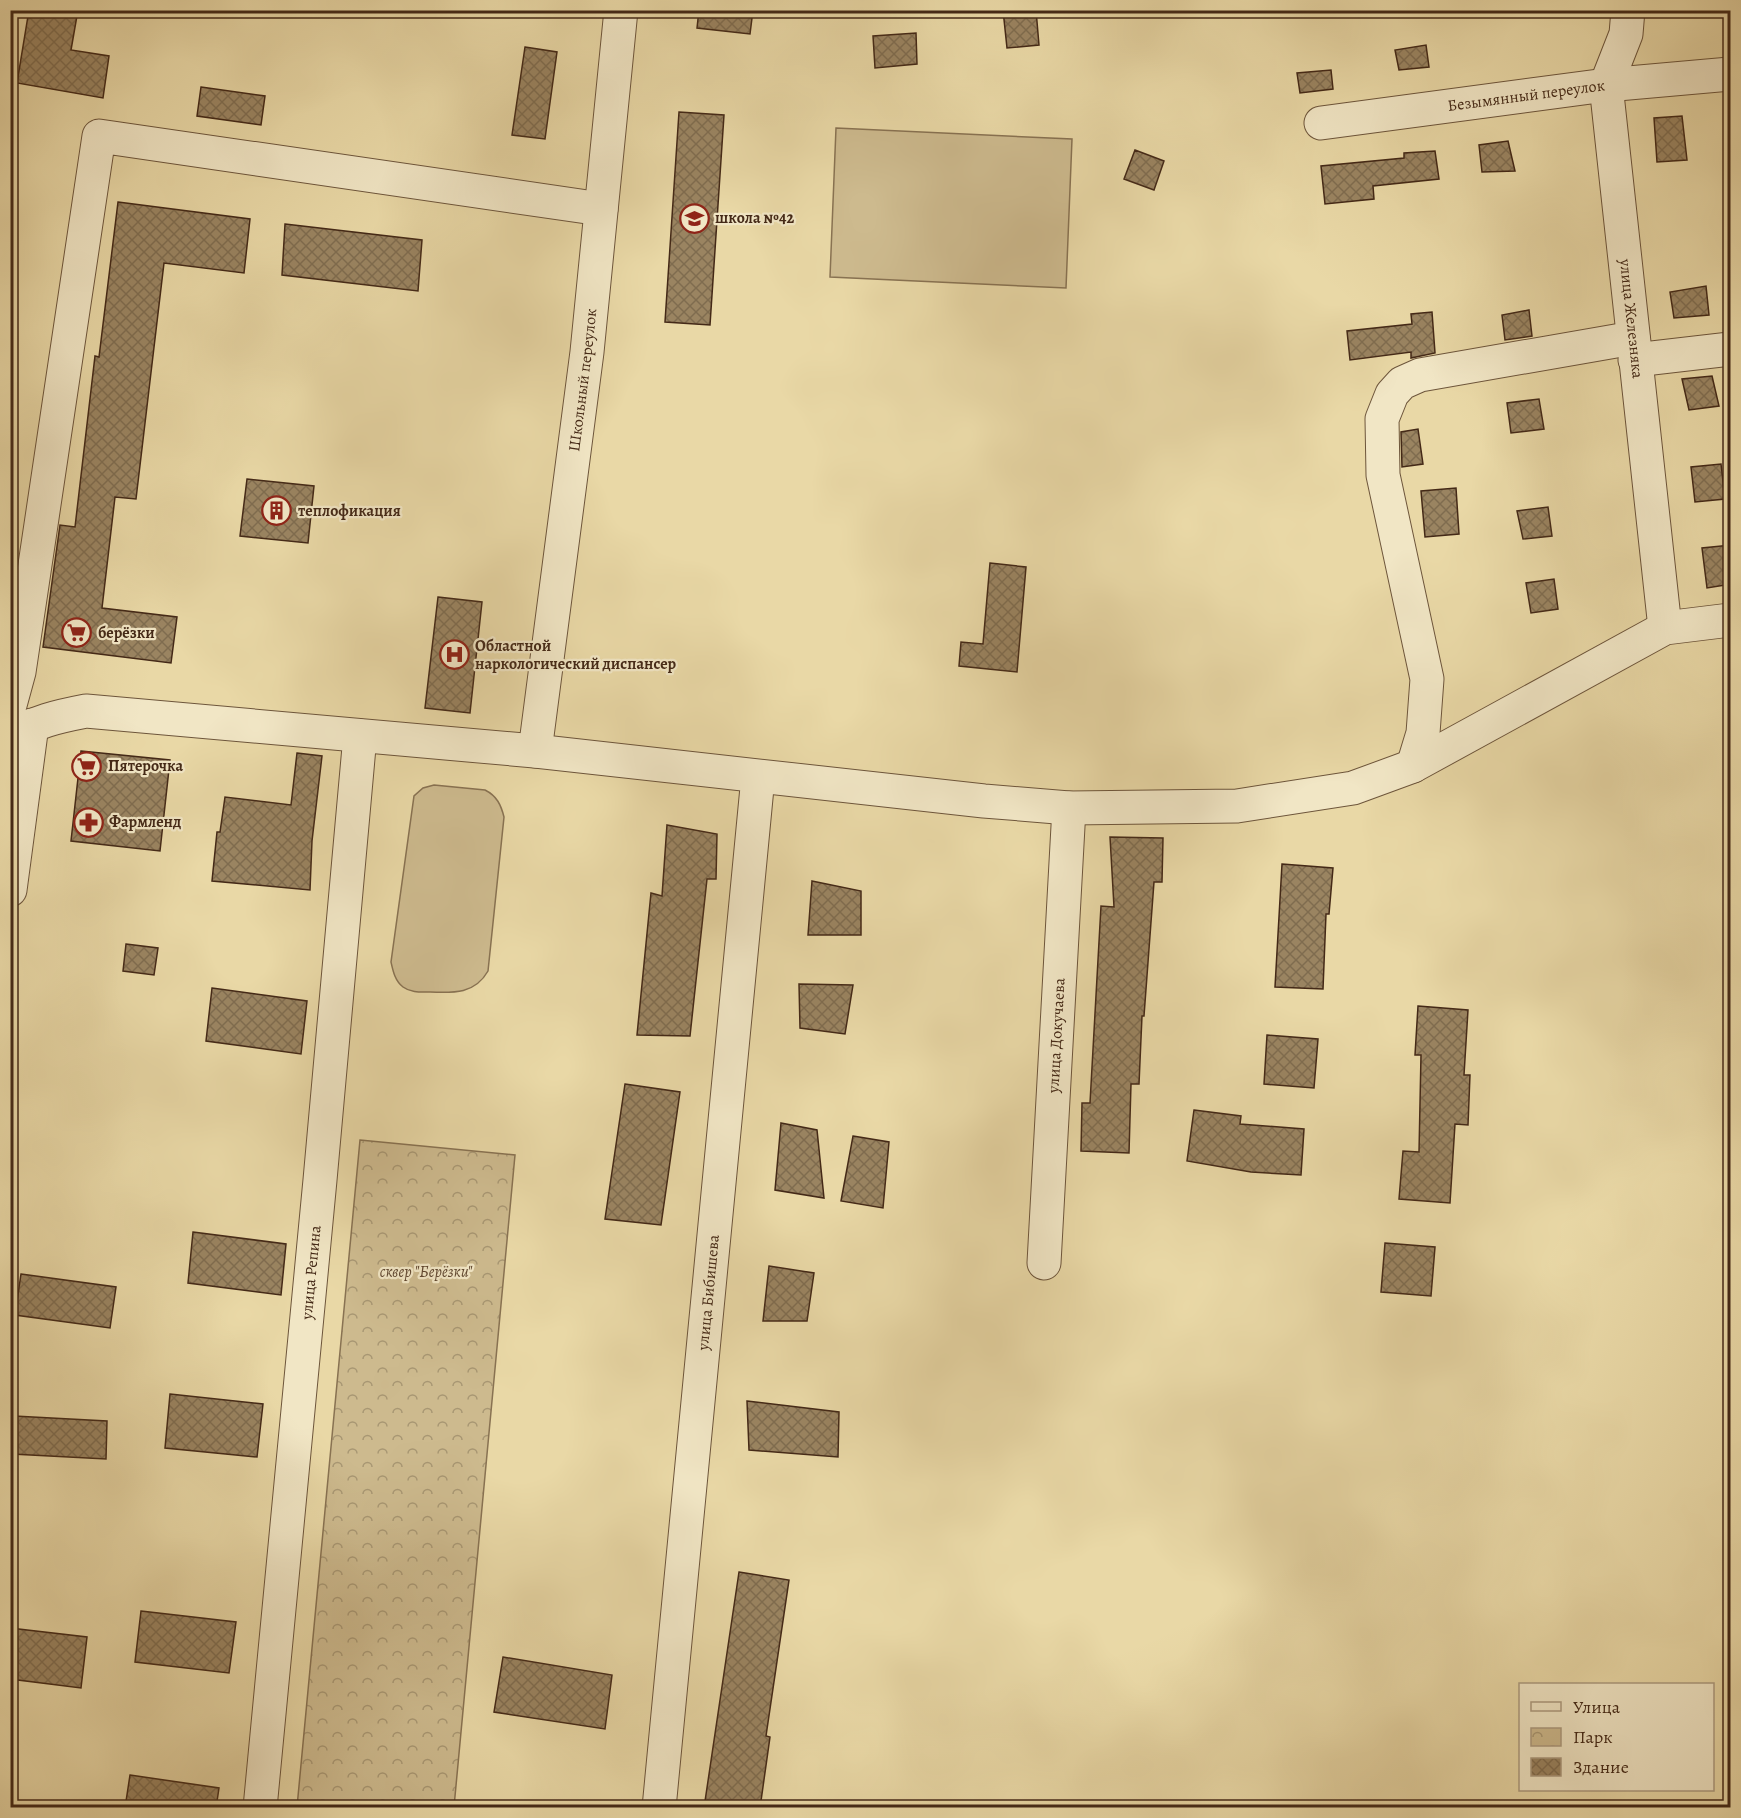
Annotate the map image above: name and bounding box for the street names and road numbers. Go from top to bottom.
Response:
street label: Безымянный переулок [1446,74,1606,117]
street label: улица Железняка [1614,257,1649,380]
street label: Школьный переулок [563,307,602,453]
street label: улица Докучаева [1042,977,1071,1095]
street label: улица Репина [296,1224,327,1322]
street label: улица Бибишева [692,1233,725,1352]

